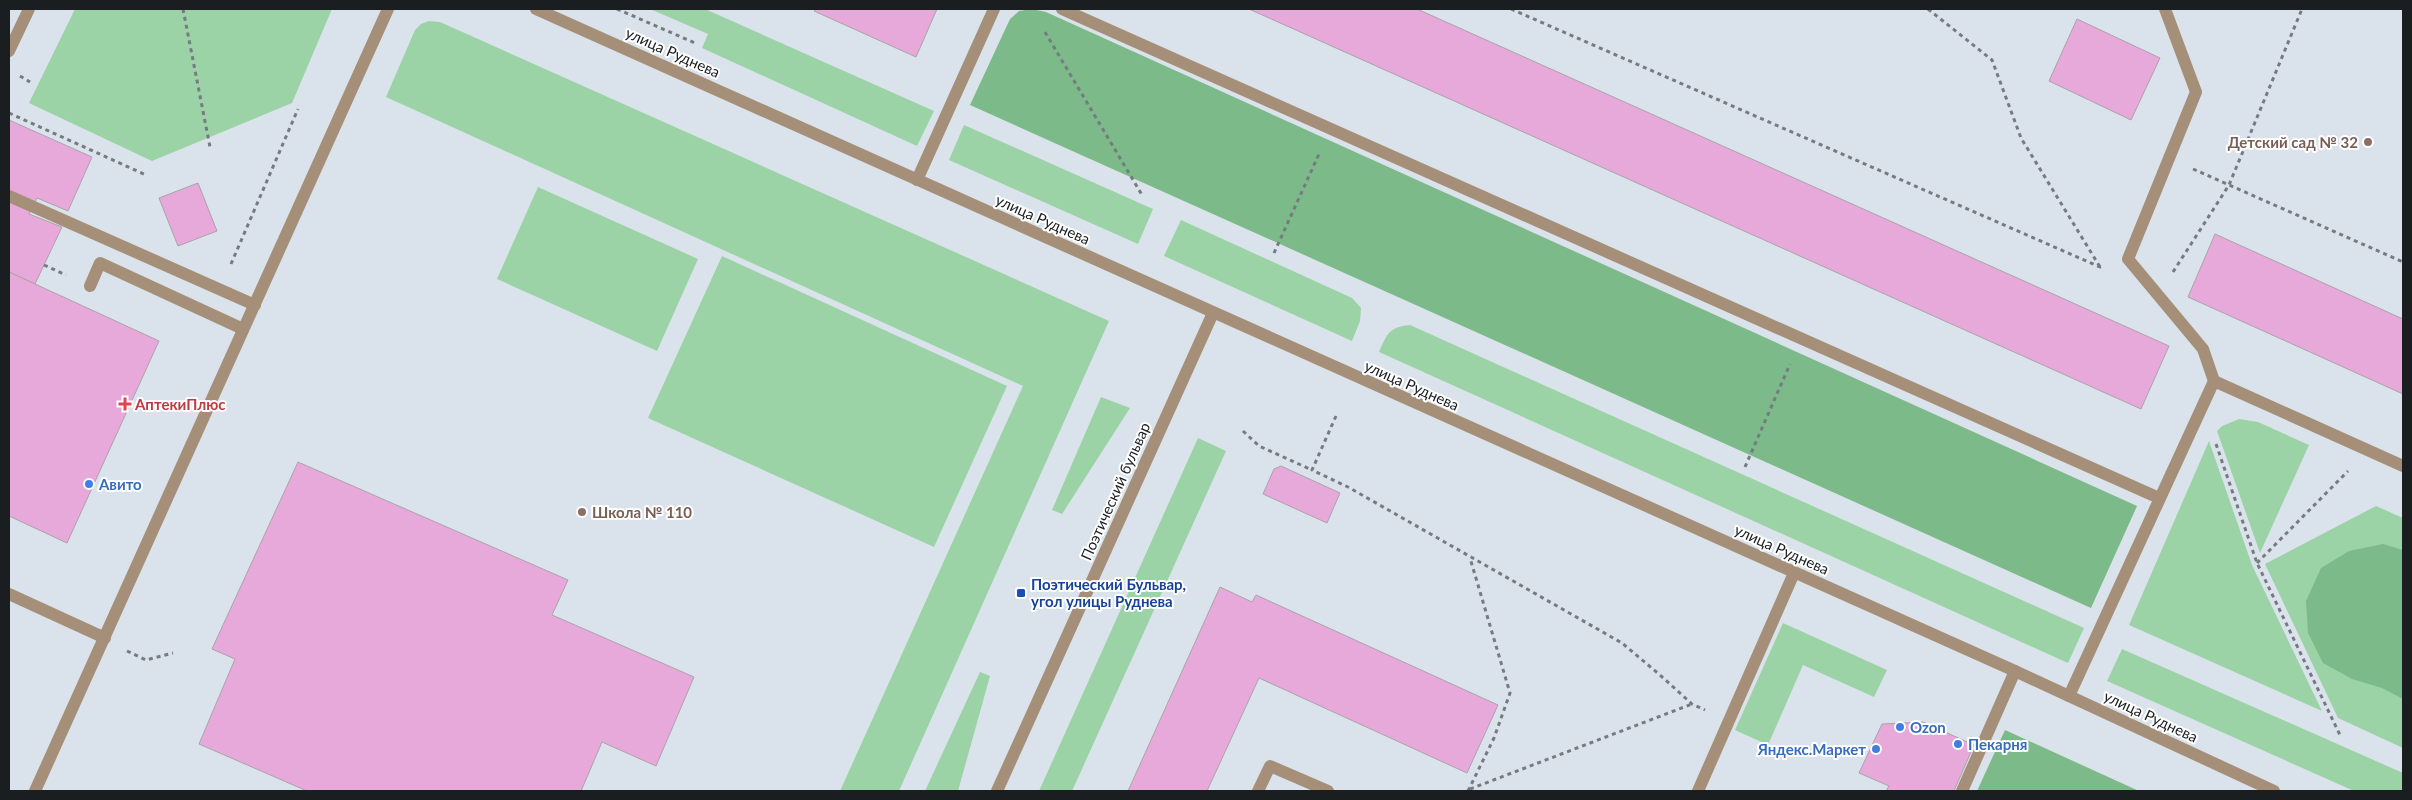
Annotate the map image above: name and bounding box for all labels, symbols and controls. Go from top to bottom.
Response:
street label: улица Руднева [623,23,723,81]
place label: Детский сад № 32 [2228,133,2358,151]
marker: Детский сад № 32 [2362,136,2374,148]
street label: улица Руднева [993,190,1093,248]
street label: улица Руднева [1362,356,1462,414]
place label: АптекиПлюс [134,395,226,413]
marker: АптекиПлюс [119,398,131,410]
street label: Поэтический бульвар [1077,419,1153,563]
place label: Авито [98,475,142,493]
marker: Авито [83,478,95,490]
place label: Школа № 110 [592,503,692,521]
marker: Школа № 110 [576,506,588,518]
street label: улица Руднева [1732,520,1832,578]
place label: Поэтический Бульвар, угол улицы Руднева [1031,575,1186,610]
marker: Поэтический Бульвар, угол улицы Руднева [1015,587,1027,599]
street label: улица Руднева [2101,686,2201,746]
place label: Ozon [1910,718,1946,736]
marker: Ozon [1894,721,1906,733]
place label: Пекарня [1968,735,2027,753]
marker: Пекарня [1952,738,1964,750]
place label: Яндекс.Маркет [1757,740,1866,758]
marker: Яндекс.Маркет [1870,743,1882,755]

